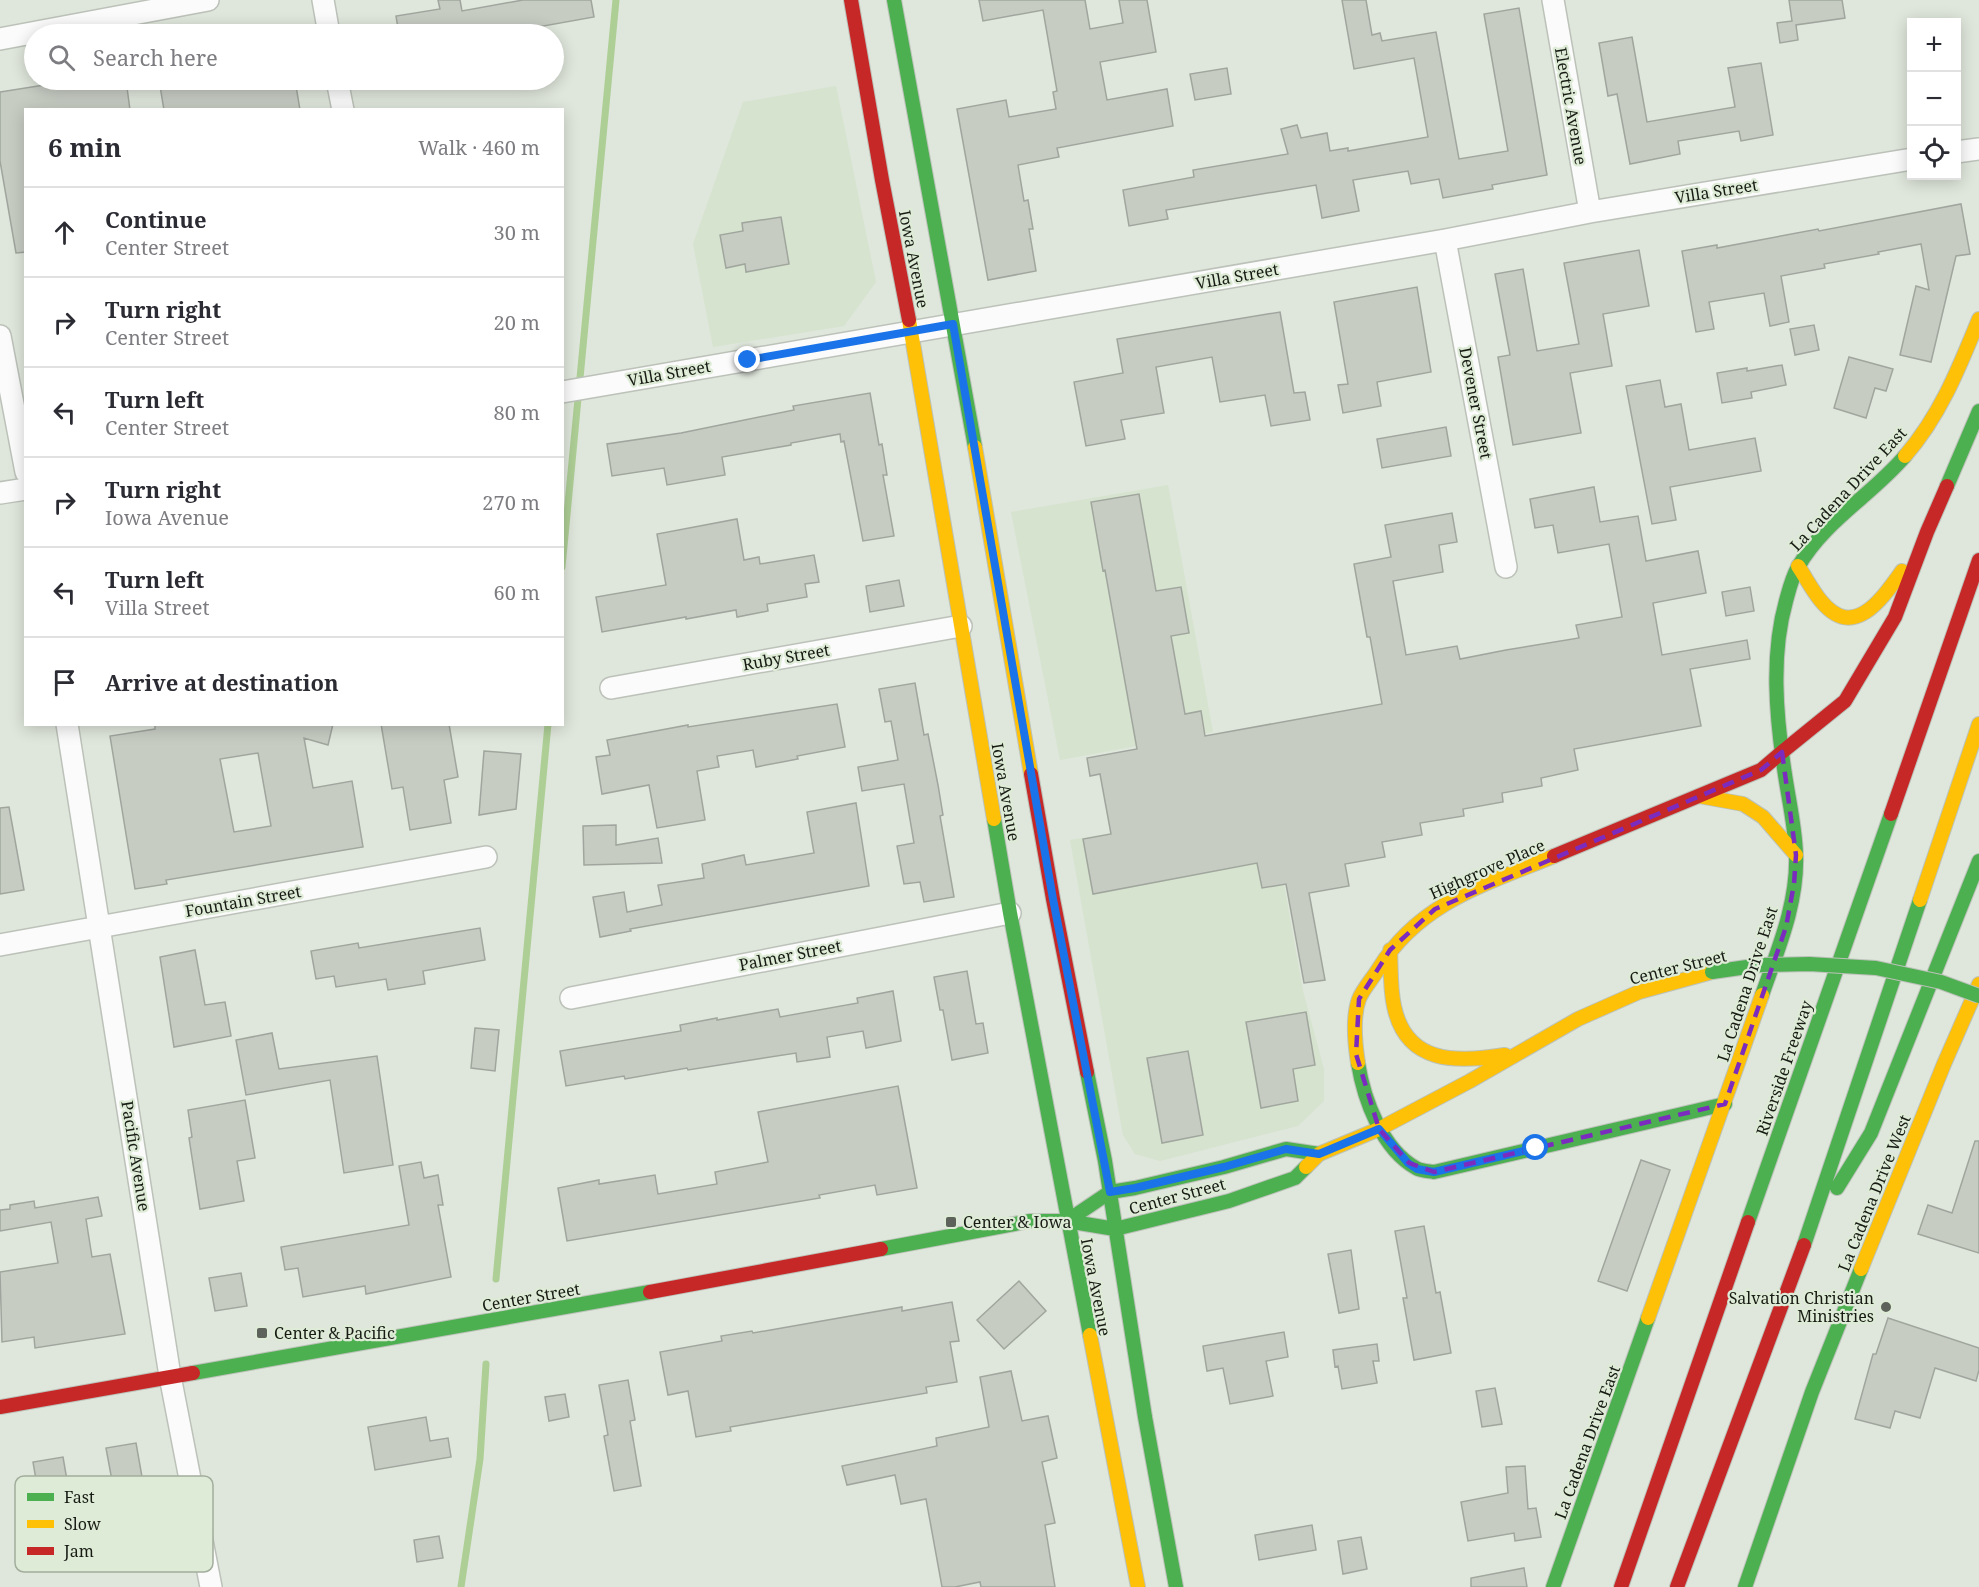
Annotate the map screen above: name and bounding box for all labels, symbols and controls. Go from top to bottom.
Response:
map controls [1907,18,1961,180]
button: + [1907,18,1961,72]
search box [24,24,564,90]
icon: search [45,41,78,74]
text: Search here [93,42,218,72]
street label: Electric Avenue [1550,46,1592,166]
button: − [1907,72,1961,126]
button: locate [1907,126,1961,180]
text: 6 min [48,129,122,165]
text: Walk · 460 m [418,134,540,161]
street label: Villa Street [1673,174,1759,208]
text: Continue [105,204,207,234]
street label: Iowa Avenue [894,208,934,310]
icon: ahead [48,216,81,249]
text: 30 m [494,219,540,246]
text: Center Street [105,234,229,261]
street label: Villa Street [1194,258,1280,294]
text: Turn right [105,294,221,324]
icon: right [48,306,81,339]
text: 20 m [494,309,540,336]
text: Center Street [105,324,229,351]
street label: Devener Street [1454,345,1498,461]
route end [734,346,760,372]
street label: Villa Street [626,355,712,391]
text: Turn left [105,384,204,414]
icon: left [48,396,81,429]
text: 80 m [494,399,540,426]
text: Center Street [105,414,229,441]
street label: La Cadena Drive East [1785,422,1912,556]
text: Turn right [105,474,221,504]
icon: right [48,486,81,519]
text: 270 m [482,489,540,516]
text: Iowa Avenue [105,504,229,531]
text: Turn left [105,564,204,594]
icon: left [48,576,81,609]
text: 60 m [494,579,540,606]
text: Villa Street [105,594,210,621]
street label: Ruby Street [741,638,832,675]
icon: arrive [48,666,81,699]
text: Arrive at destination [105,667,339,697]
street label: Iowa Avenue [987,741,1025,843]
street label: Highgrove Place [1426,834,1548,904]
street label: Fountain Street [183,880,303,922]
street label: La Cadena Drive East [1712,903,1783,1064]
street label: Palmer Street [737,934,843,976]
street label: Center Street [1627,944,1729,990]
street label: Riverside Freeway [1751,997,1818,1138]
street label: Pacific Avenue [116,1099,156,1213]
street label: La Cadena Drive West [1832,1111,1916,1275]
route start [1522,1134,1548,1160]
street label: Center Street [1126,1172,1228,1219]
place label: Center & Iowa [963,1211,1072,1233]
marker: Center & Iowa [944,1215,958,1229]
street label: Iowa Avenue [1076,1236,1116,1338]
street label: Center Street [480,1277,582,1316]
place label: Salvation Christian Ministries [1729,1287,1874,1327]
marker: Salvation Christian Ministries [1879,1300,1893,1314]
place label: Center & Pacific [274,1322,395,1344]
marker: Center & Pacific [255,1326,269,1340]
street label: La Cadena Drive East [1549,1362,1625,1522]
legend [15,1476,213,1572]
text: Fast [64,1486,95,1508]
text: Slow [64,1513,101,1535]
text: Jam [63,1540,94,1562]

